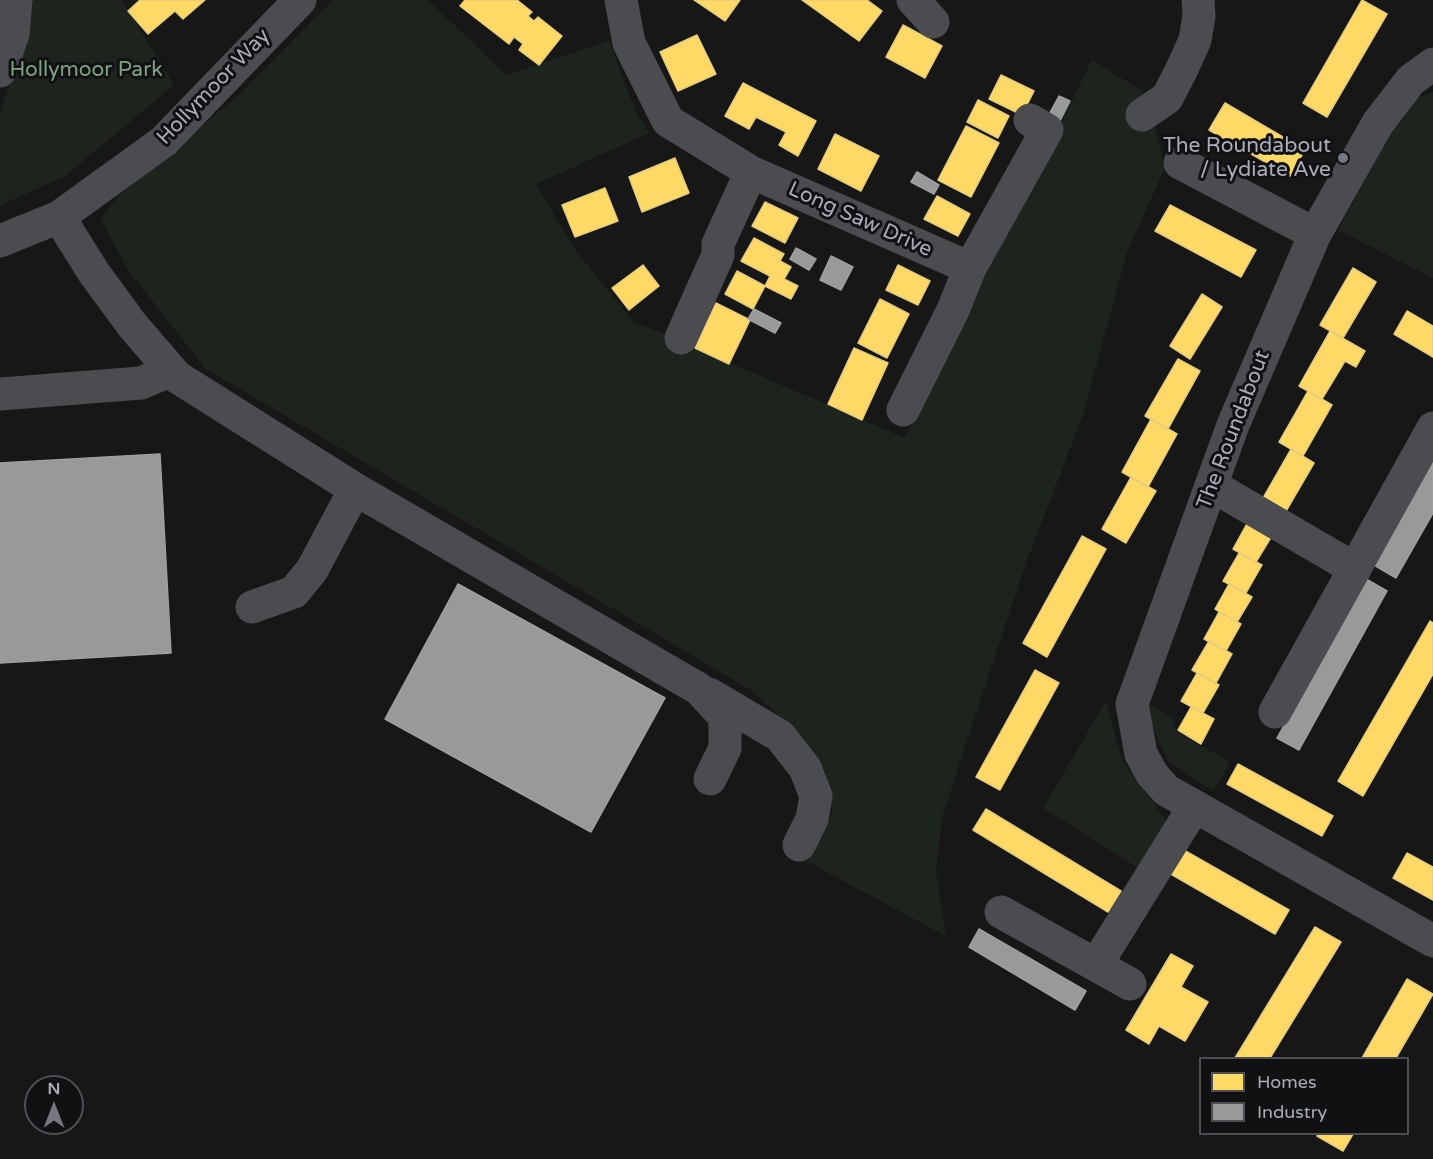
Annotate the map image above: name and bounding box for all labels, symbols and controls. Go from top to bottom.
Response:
street label: Hollymoor Way [152,24,276,150]
park label: Hollymoor Park [9,57,163,83]
place label: The Roundabout / Lydiate Ave [1163,133,1331,183]
marker: The Roundabout / Lydiate Ave [1336,151,1350,165]
street label: Long Saw Drive [784,177,936,263]
street label: The Roundabout [1192,347,1276,513]
legend [1199,1057,1409,1135]
text: Homes [1257,1071,1317,1093]
north arrow [24,1075,84,1135]
text: N [48,1079,60,1099]
text: Industry [1257,1101,1327,1123]

